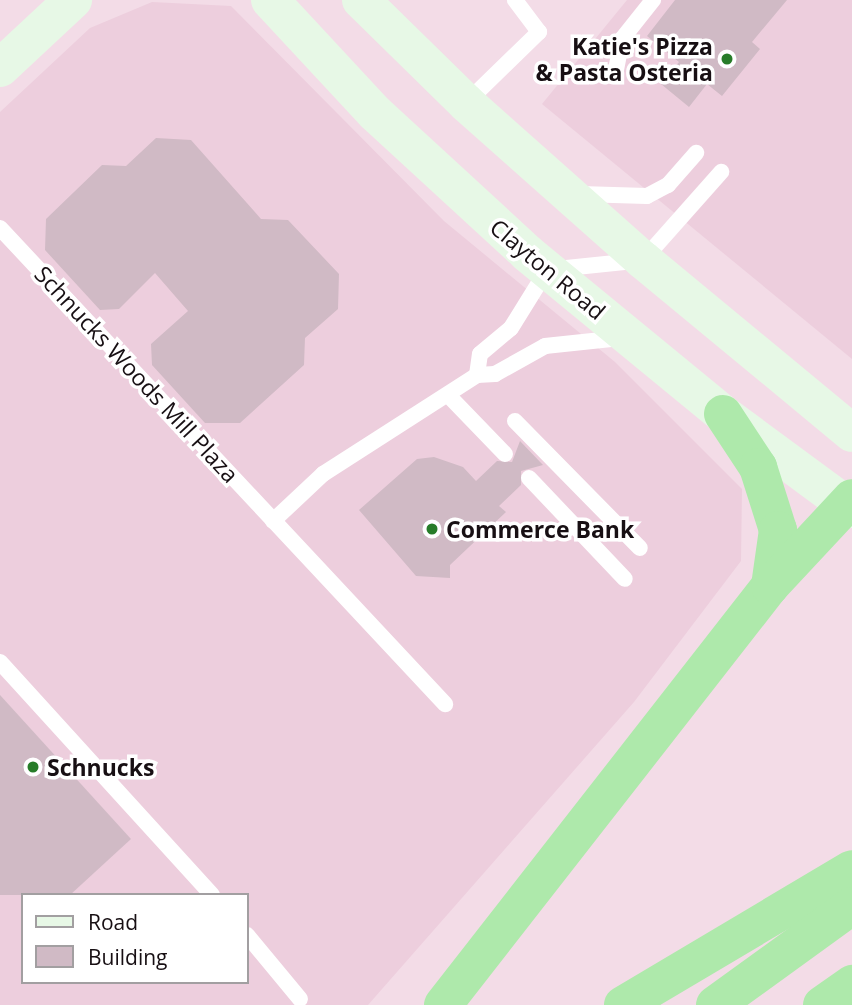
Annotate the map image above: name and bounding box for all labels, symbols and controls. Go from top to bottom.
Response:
place label: Katie's Pizza & Pasta Osteria [535,32,713,86]
marker: Katie's Pizza & Pasta Osteria [719,51,735,67]
street label: Clayton Road [485,213,611,325]
street label: Schnucks Woods Mill Plaza [29,260,245,488]
place label: Commerce Bank [446,515,634,543]
marker: Commerce Bank [424,521,440,537]
place label: Schnucks [47,753,154,781]
marker: Schnucks [25,759,41,775]
legend [21,893,248,984]
text: Road [88,908,138,936]
text: Building [88,943,167,971]

